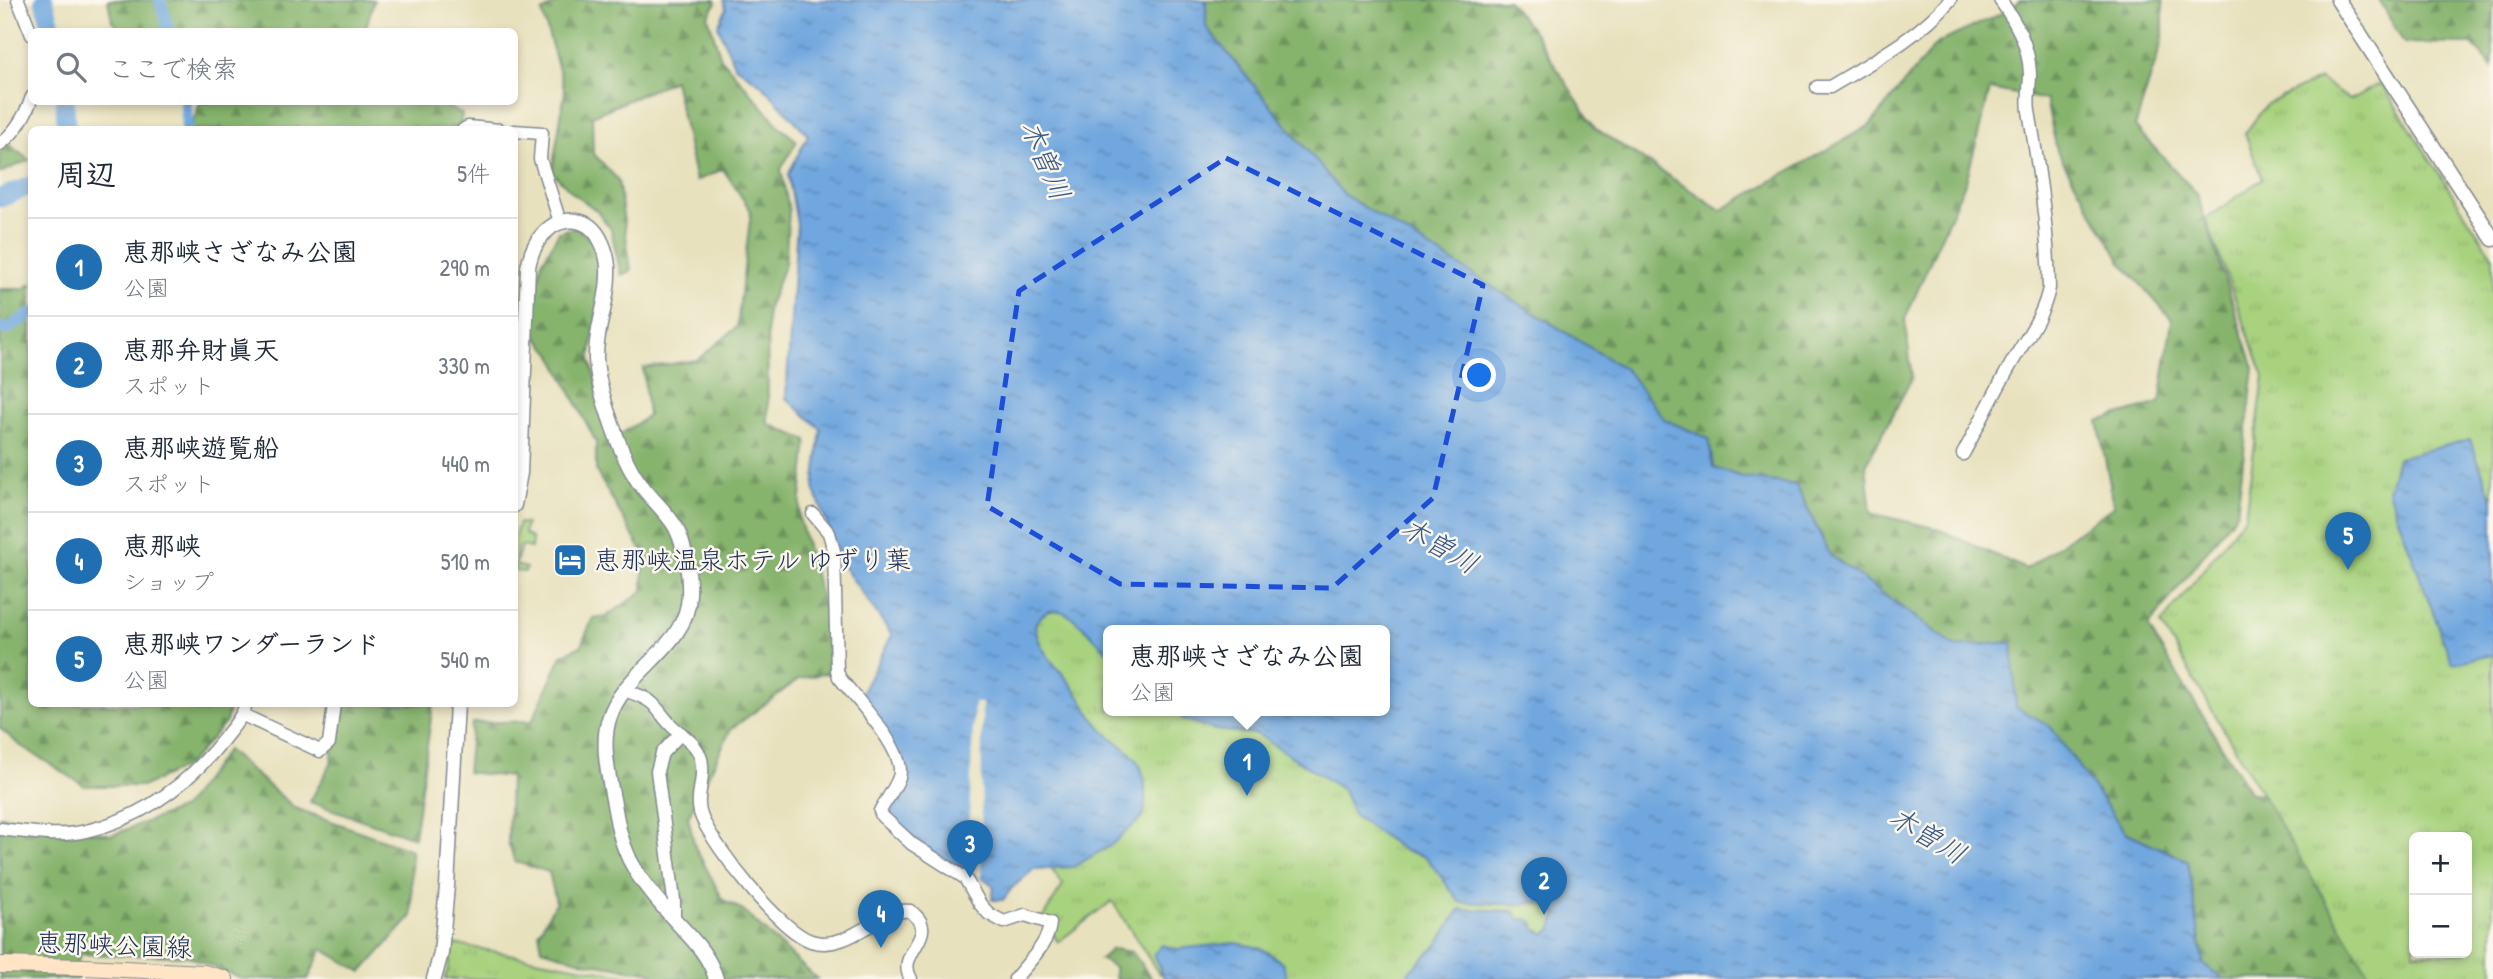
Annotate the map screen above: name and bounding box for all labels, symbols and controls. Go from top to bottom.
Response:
search box [28,28,518,105]
icon: search [52,48,90,86]
text: ここで検索 [108,51,238,86]
water label: 木曽川 [1012,114,1080,206]
text: 周辺 [56,154,116,194]
text: 5件 [457,158,490,189]
text: 恵那峡さざなみ公園 [123,234,358,269]
text: 1 [75,252,83,283]
text: 290 m [440,252,490,283]
text: 公園 [123,272,169,303]
text: 恵那弁財眞天 [123,332,279,367]
text: 2 [74,350,84,381]
text: 330 m [438,350,490,381]
your location [1462,358,1496,392]
text: スポット [123,370,215,401]
text: 恵那峡遊覧船 [123,430,279,465]
text: 3 [74,448,84,479]
text: 440 m [442,448,490,479]
text: スポット [123,468,215,499]
water label: 木曽川 [1394,508,1486,582]
pin: 5 [2325,512,2371,570]
text: 恵那峡 [123,528,201,563]
hotel icon: 恵那峡温泉ホテル ゆずり葉 [551,541,589,579]
place label: 恵那峡温泉ホテル ゆずり葉 [594,542,911,577]
text: 4 [75,546,83,577]
text: 510 m [441,546,490,577]
text: ショップ [123,566,214,597]
popup [1103,625,1390,716]
text: 恵那峡ワンダーランド [123,626,380,661]
text: 恵那峡さざなみ公園 [1129,638,1364,673]
text: 5 [74,644,84,675]
text: 540 m [440,644,490,675]
text: 公園 [123,664,169,695]
text: 公園 [1129,676,1175,707]
pin: 1 [1224,738,1270,796]
water label: 木曽川 [1882,797,1974,873]
pin: 3 [947,820,993,878]
map controls [2409,832,2472,958]
button: + [2409,832,2472,895]
pin: 2 [1521,857,1567,915]
pin: 4 [858,890,904,948]
button: − [2409,895,2472,958]
street label: 恵那峡公園線 [35,924,193,965]

